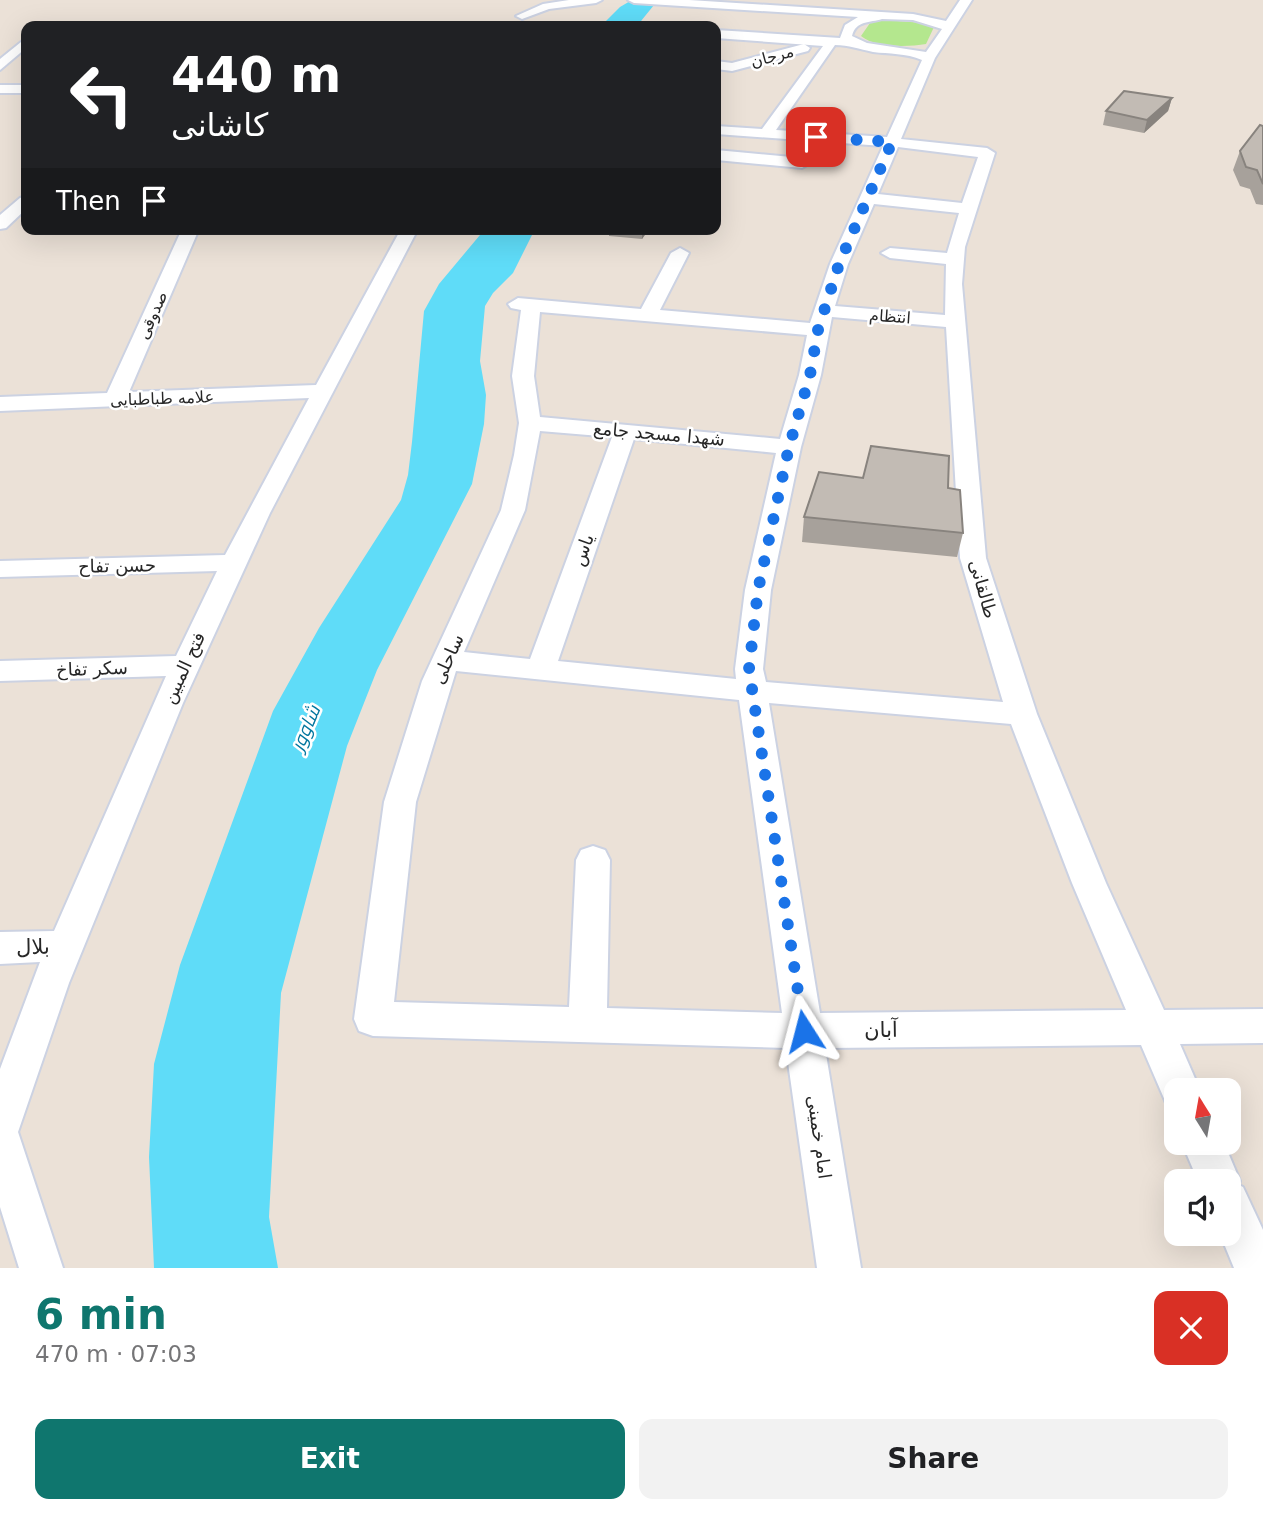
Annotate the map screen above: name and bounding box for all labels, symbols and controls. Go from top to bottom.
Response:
street label: مرجان [748,42,796,72]
text: 440 m [171,47,341,104]
icon: left [56,49,147,140]
text: کاشانی [171,106,268,144]
pin [786,107,846,167]
icon: arrive [797,118,835,156]
icon: arrive [135,182,173,220]
text: Then [56,186,121,216]
street label: صدوقی [133,288,172,343]
street label: انتظام [869,306,911,327]
street label: علامه طباطبایی [110,387,214,410]
street label: شهدا مسجد جامع [592,417,726,451]
street label: یاس [567,531,598,569]
street label: حسن تفاح [78,554,156,578]
street label: طالقانی [965,557,1002,621]
street label: فتح المبین [158,629,210,707]
street label: ساحلی [427,630,468,687]
street label: سکر تفاخ [56,657,128,681]
water label: شاوور [285,701,326,756]
street label: بلال [16,935,50,959]
position arrow [767,994,841,1068]
street label: آبان [864,1017,899,1042]
north arrow [1164,1078,1241,1155]
map controls [1164,1078,1241,1246]
street label: امام خمینی [803,1094,836,1180]
button: sound [1164,1169,1241,1246]
text: 6 min [35,1290,167,1339]
button: close [1154,1291,1228,1365]
text: 470 m · 07:03 [35,1341,197,1367]
button: Exit [35,1419,625,1499]
button: Share [639,1419,1228,1499]

